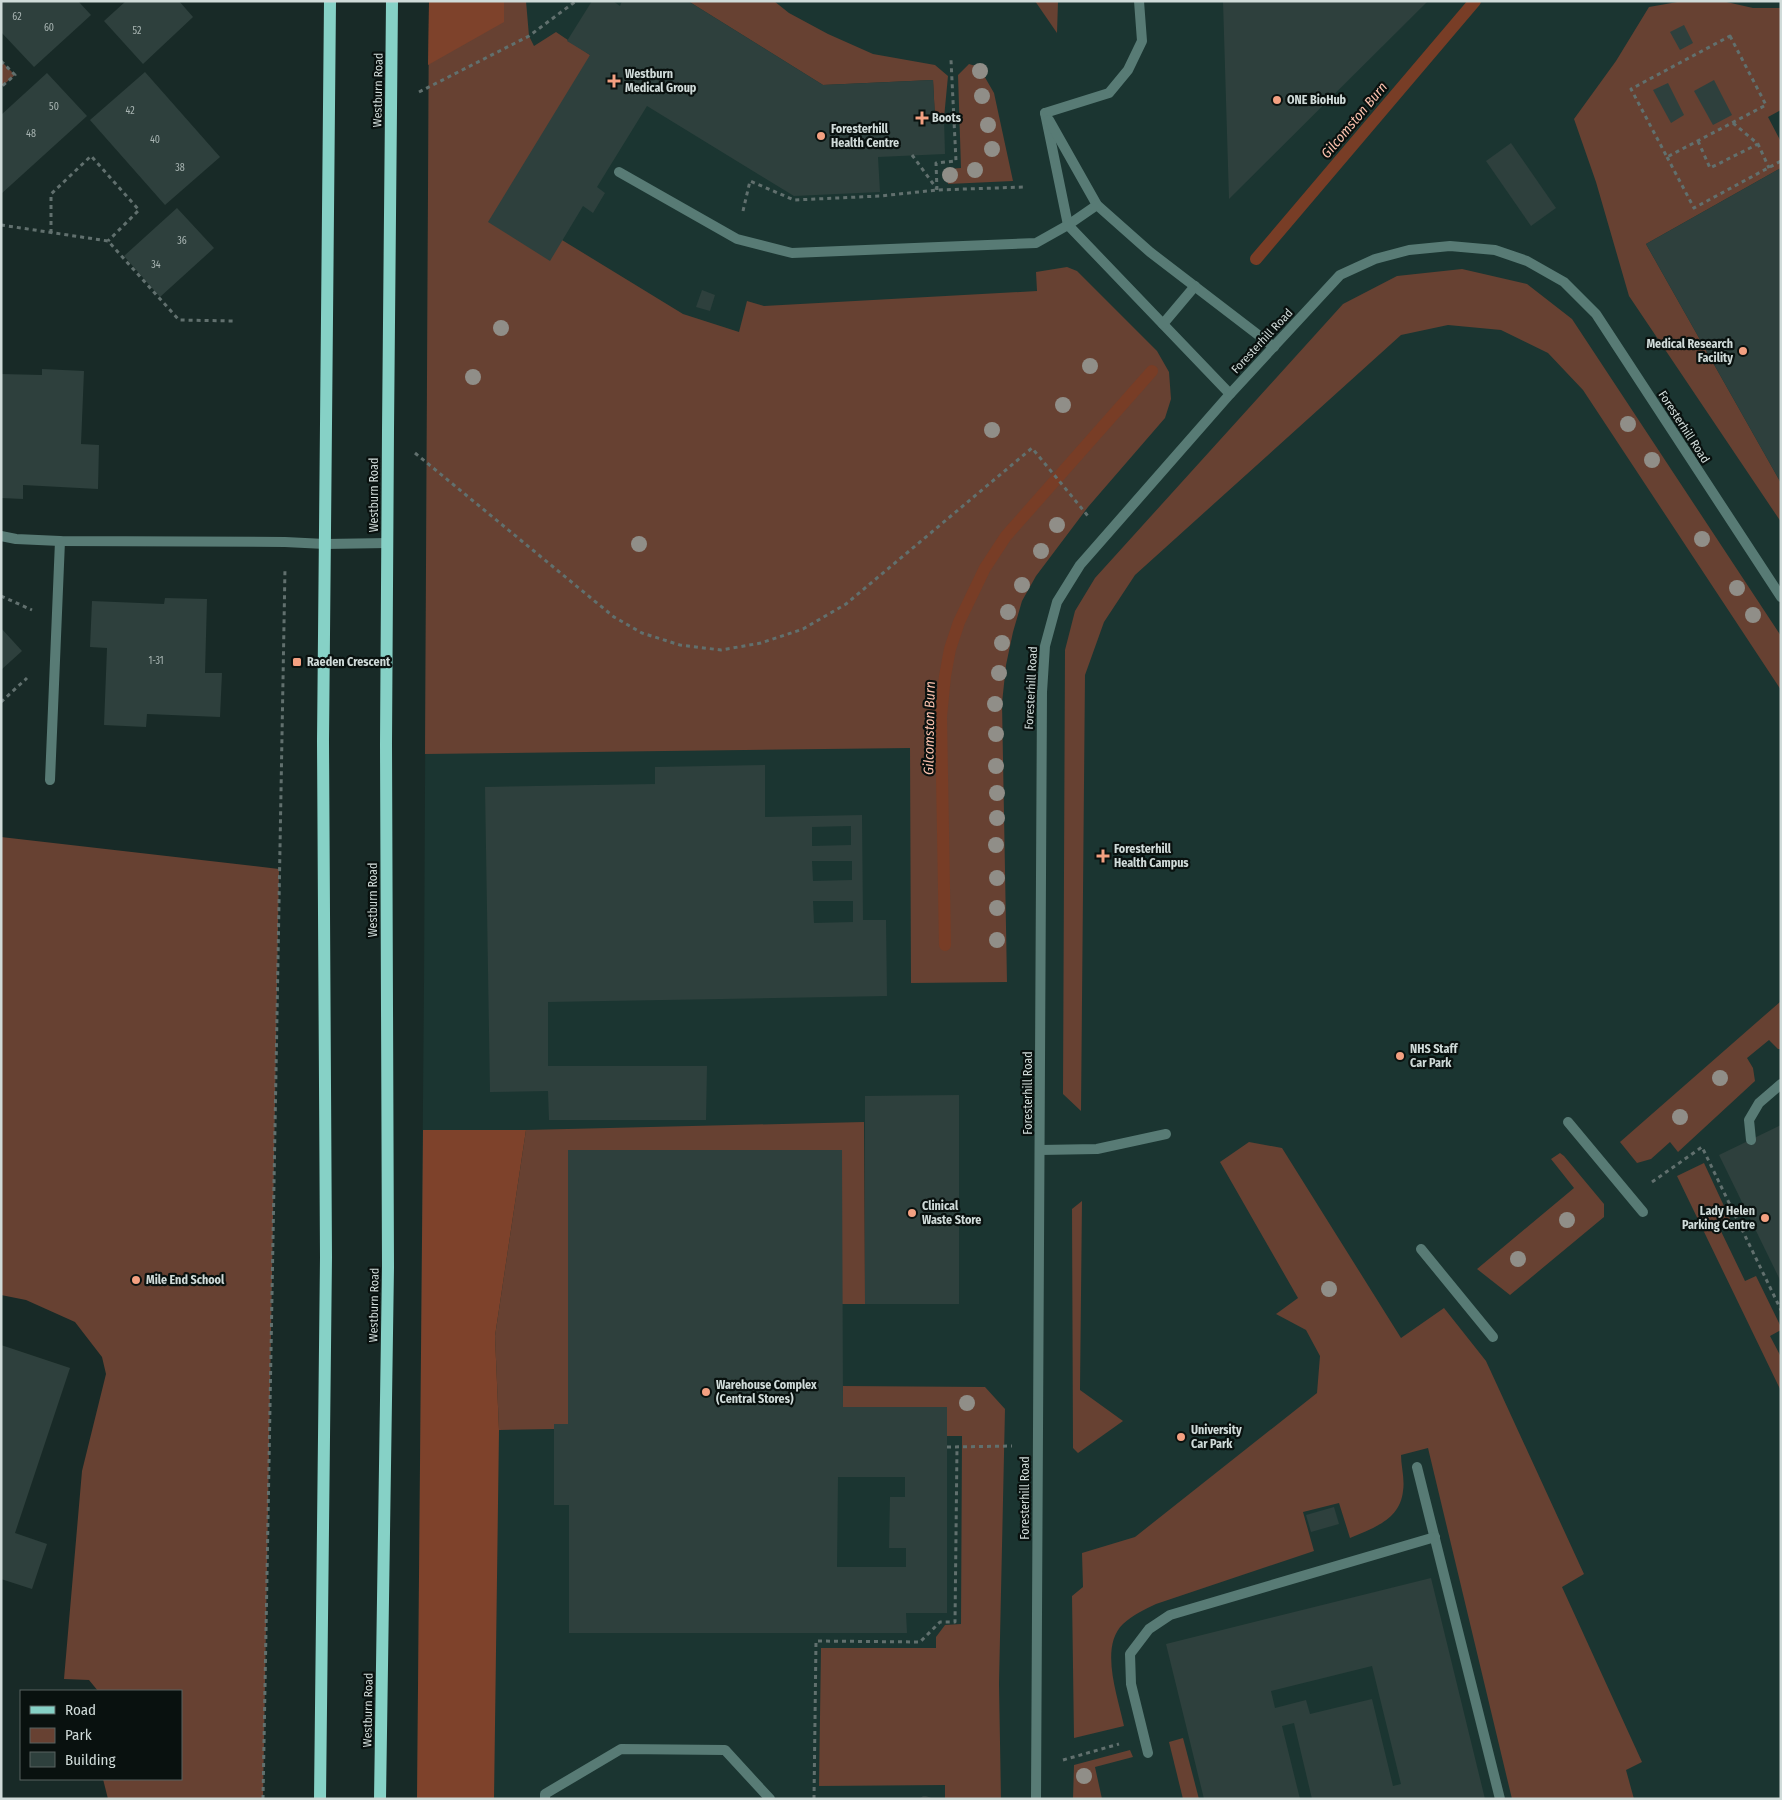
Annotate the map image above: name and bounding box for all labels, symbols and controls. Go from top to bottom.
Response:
house number: 62 [12,11,22,23]
house number: 60 [44,22,54,34]
house number: 52 [133,25,142,37]
street label: Westburn Road [370,53,386,127]
place label: Westburn Medical Group [625,67,697,95]
marker: Westburn Medical Group [607,74,621,88]
water label: Gilcomston Burn [1318,79,1391,162]
place label: ONE BioHub [1287,93,1347,107]
marker: ONE BioHub [1271,94,1283,106]
house number: 50 [49,101,59,113]
house number: 42 [125,105,135,117]
place label: Boots [932,111,962,125]
marker: Boots [916,112,928,124]
place label: Foresterhill Health Centre [831,122,899,150]
house number: 48 [26,128,36,140]
marker: Foresterhill Health Centre [815,130,827,142]
house number: 40 [150,134,160,146]
house number: 38 [175,162,185,174]
house number: 36 [177,235,187,247]
house number: 34 [151,259,161,271]
street label: Foresterhill Road [1228,306,1296,376]
place label: Medical Research Facility [1646,337,1733,365]
marker: Medical Research Facility [1737,345,1749,357]
street label: Foresterhill Road [1655,388,1713,466]
street label: Westburn Road [367,458,381,532]
street label: Foresterhill Road [1022,646,1040,730]
house number: 1-31 [148,655,164,667]
place label: Raeden Crescent [307,655,391,669]
marker: Raeden Crescent [291,656,303,668]
water label: Gilcomston Burn [920,681,939,775]
place label: Foresterhill Health Campus [1114,842,1189,870]
marker: Foresterhill Health Campus [1096,849,1110,863]
street label: Westburn Road [366,863,380,937]
place label: NHS Staff Car Park [1410,1042,1458,1070]
marker: NHS Staff Car Park [1394,1050,1406,1062]
street label: Foresterhill Road [1021,1051,1035,1135]
place label: Clinical Waste Store [922,1199,981,1227]
place label: Lady Helen Parking Centre [1682,1204,1755,1232]
marker: Clinical Waste Store [906,1207,918,1219]
marker: Lady Helen Parking Centre [1759,1212,1771,1224]
street label: Westburn Road [366,1268,382,1342]
place label: Mile End School [146,1273,225,1287]
marker: Mile End School [130,1274,142,1286]
place label: Warehouse Complex (Central Stores) [716,1378,817,1406]
marker: Warehouse Complex (Central Stores) [700,1386,712,1398]
place label: University Car Park [1191,1423,1242,1451]
marker: University Car Park [1175,1431,1187,1443]
street label: Foresterhill Road [1018,1456,1032,1540]
street label: Westburn Road [360,1673,376,1747]
legend [20,1690,182,1780]
text: Road [65,1701,96,1719]
text: Park [65,1726,92,1744]
text: Building [65,1751,116,1769]

